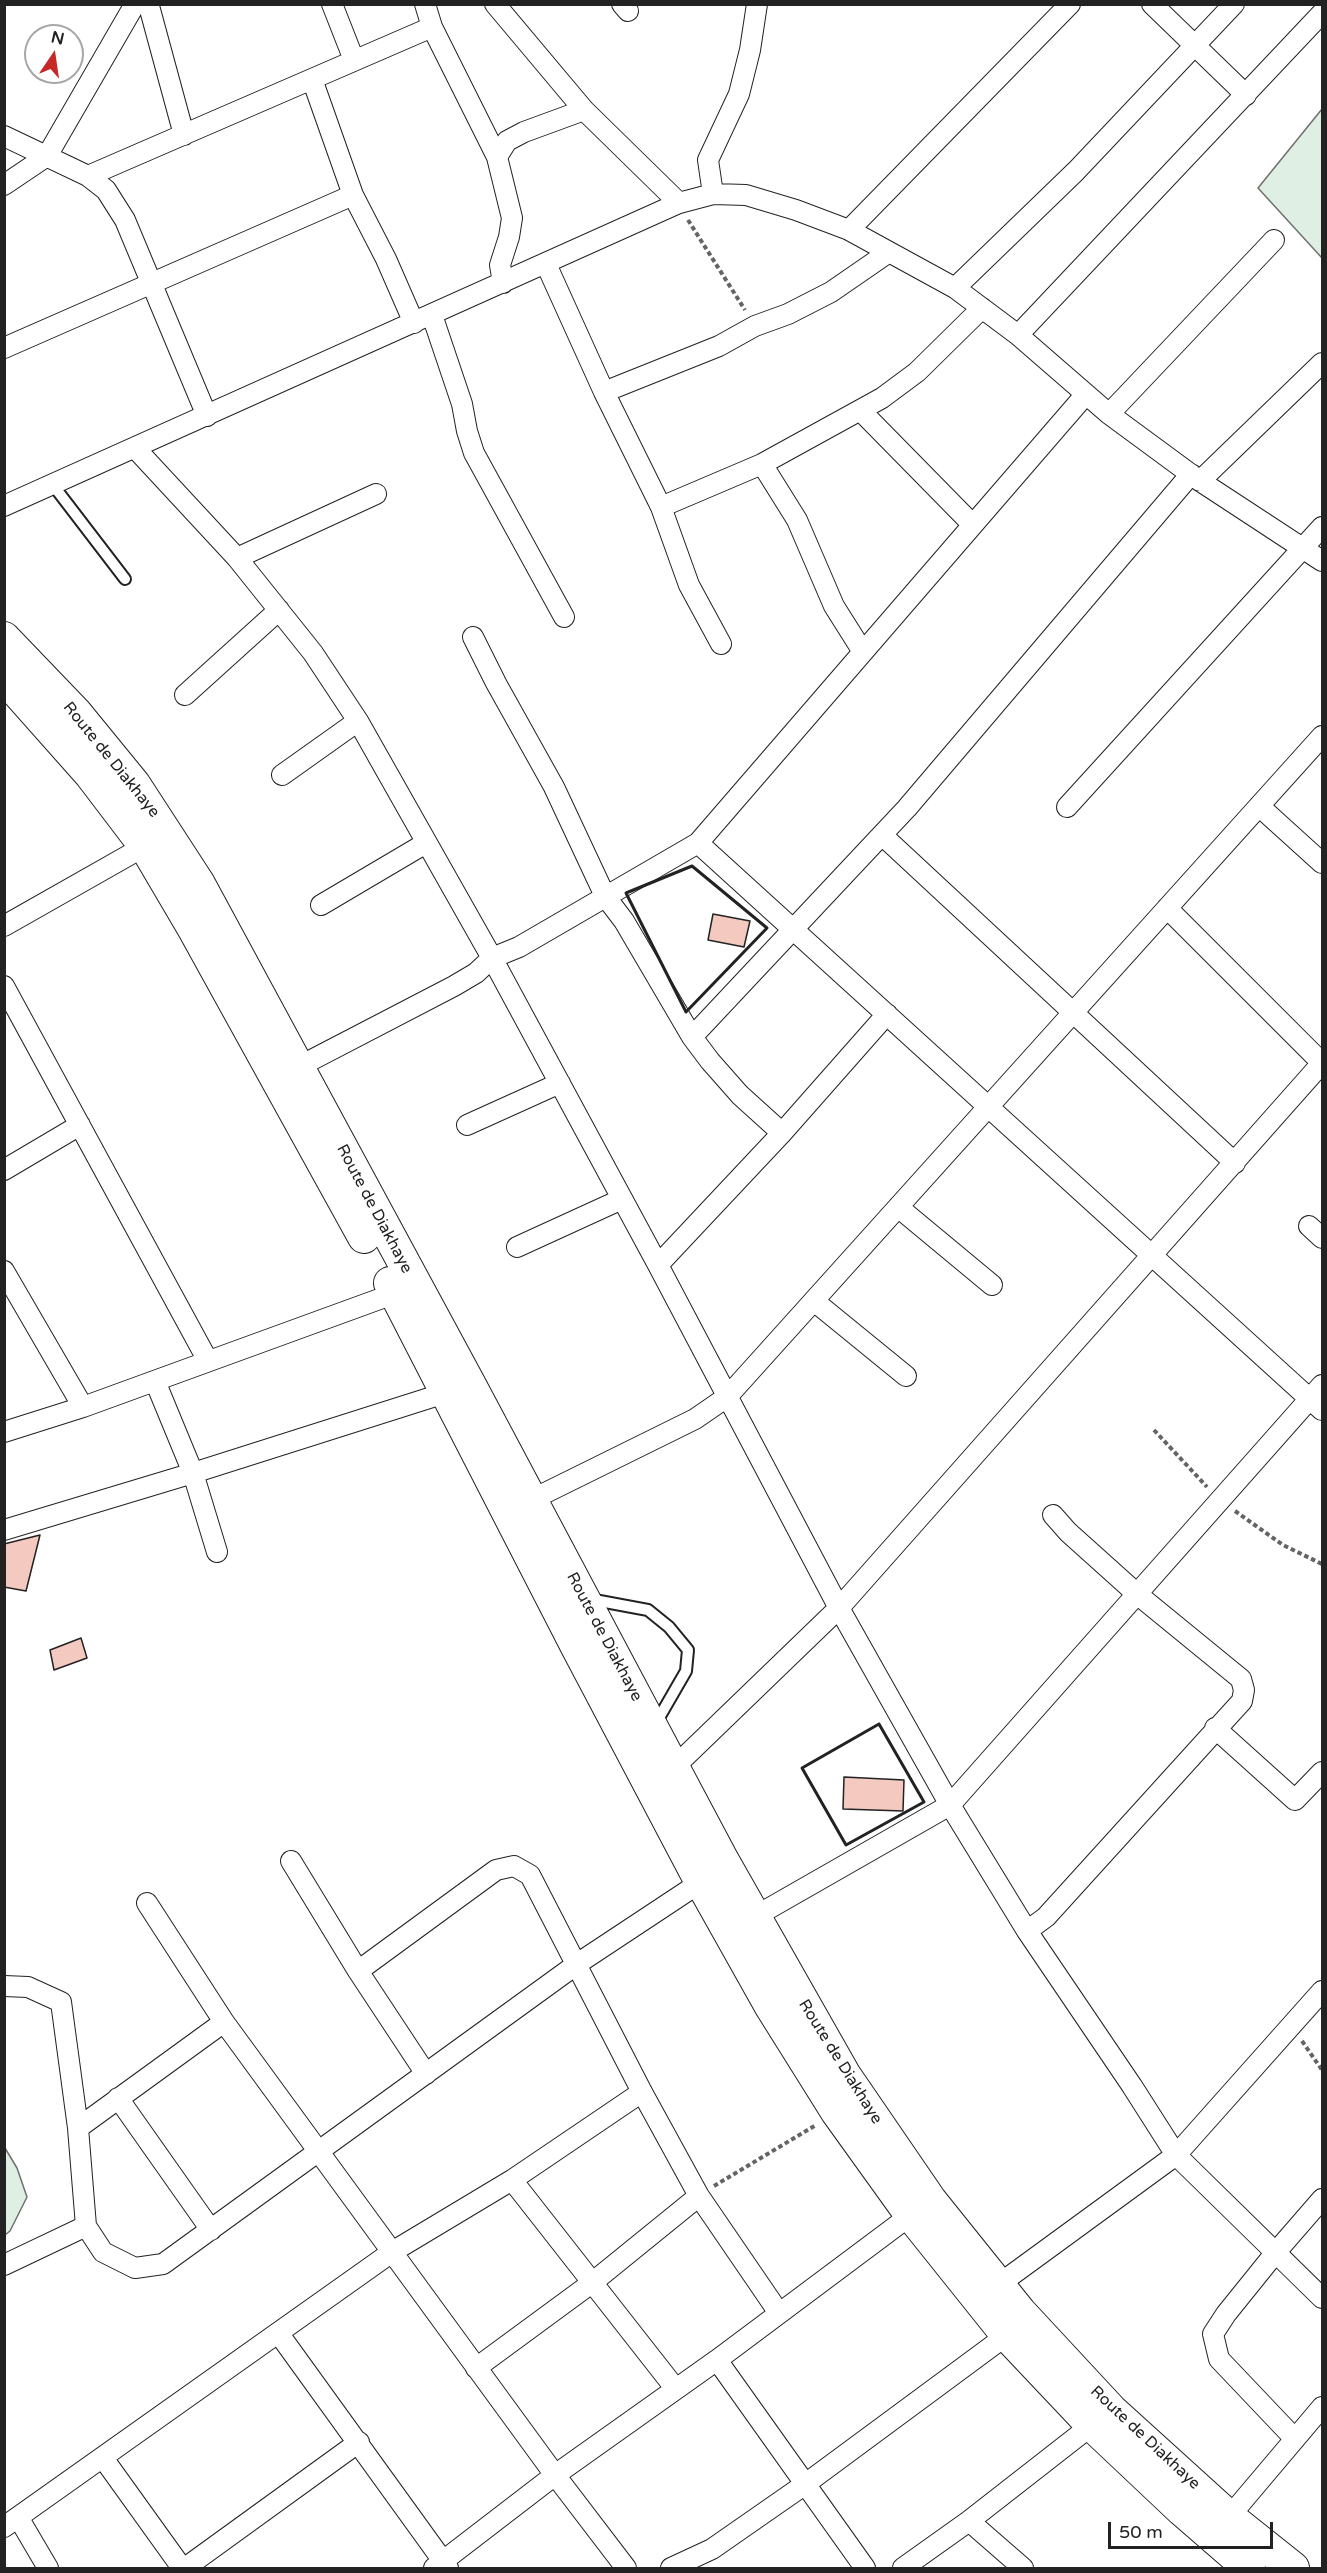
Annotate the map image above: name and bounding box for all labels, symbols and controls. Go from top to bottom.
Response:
north arrow [24,24,84,84]
text: N [49,27,66,50]
street label: Route de Diakhaye [59,698,163,822]
street label: Route de Diakhaye [332,1141,416,1277]
street label: Route de Diakhaye [562,1569,646,1705]
street label: Route de Diakhaye [794,1996,886,2128]
street label: Route de Diakhaye [1086,2382,1204,2494]
scale bar [1111,2510,1276,2548]
text: 50 m [1119,2521,1163,2543]

